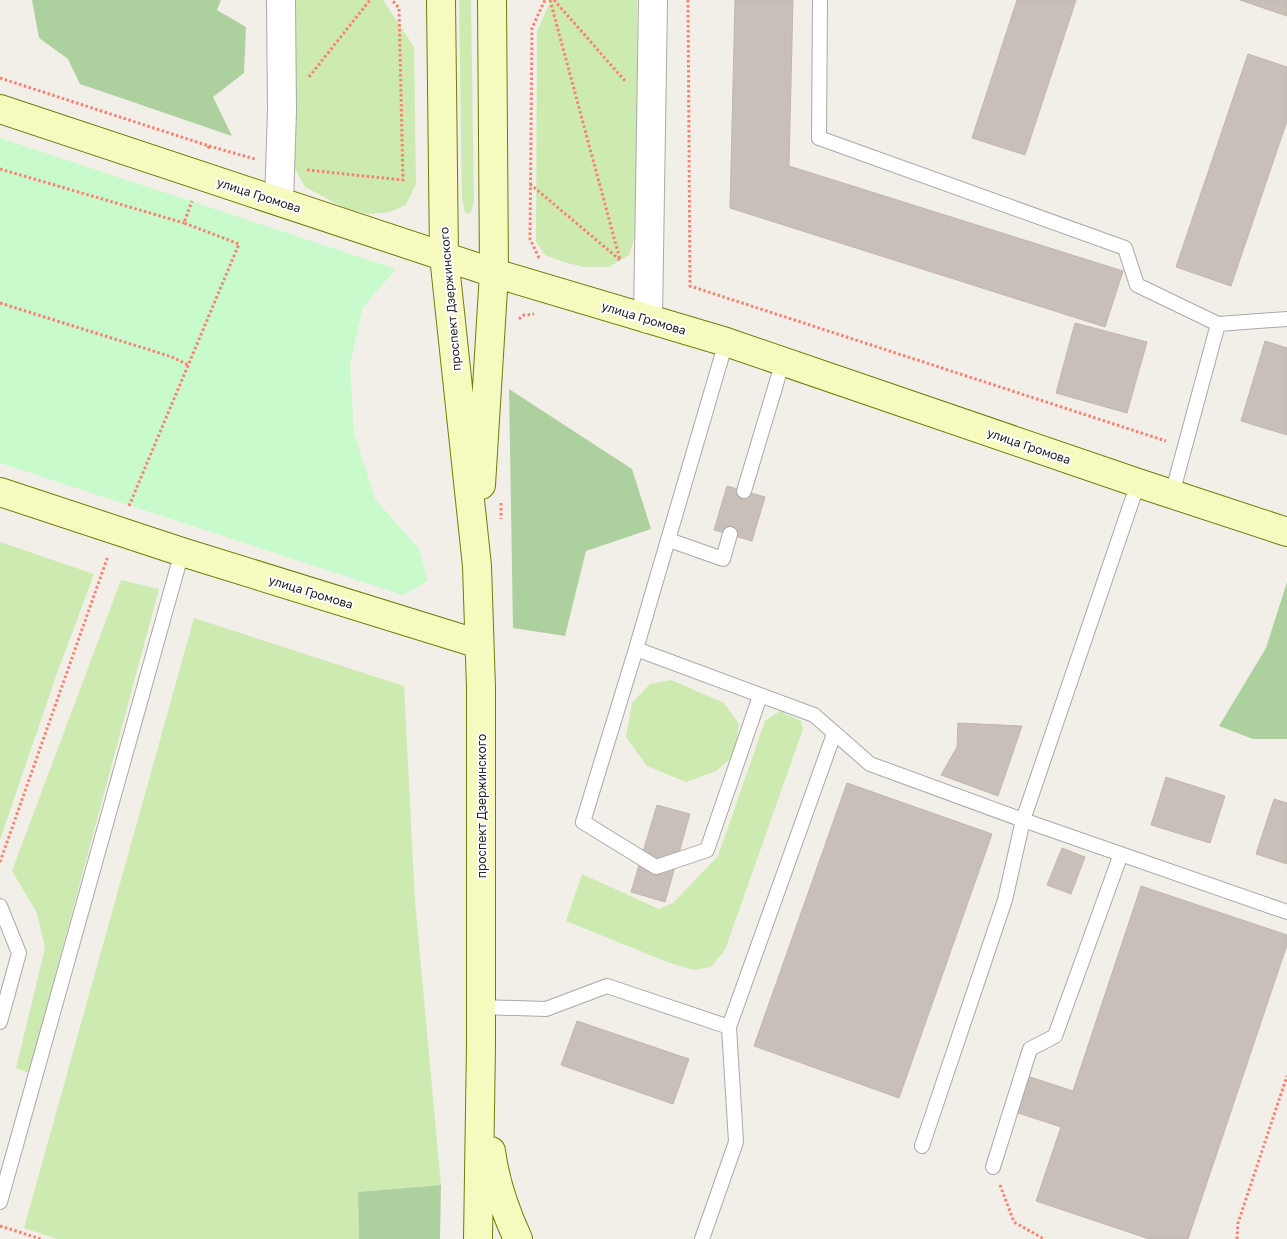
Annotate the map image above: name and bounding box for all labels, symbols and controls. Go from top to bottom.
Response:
street label: улица Громова [215,174,303,216]
street label: проспект Дзержинского [436,226,464,372]
street label: улица Громова [600,298,688,338]
street label: улица Громова [985,425,1073,467]
street label: улица Громова [267,572,355,612]
street label: проспект Дзержинского [474,734,489,878]

